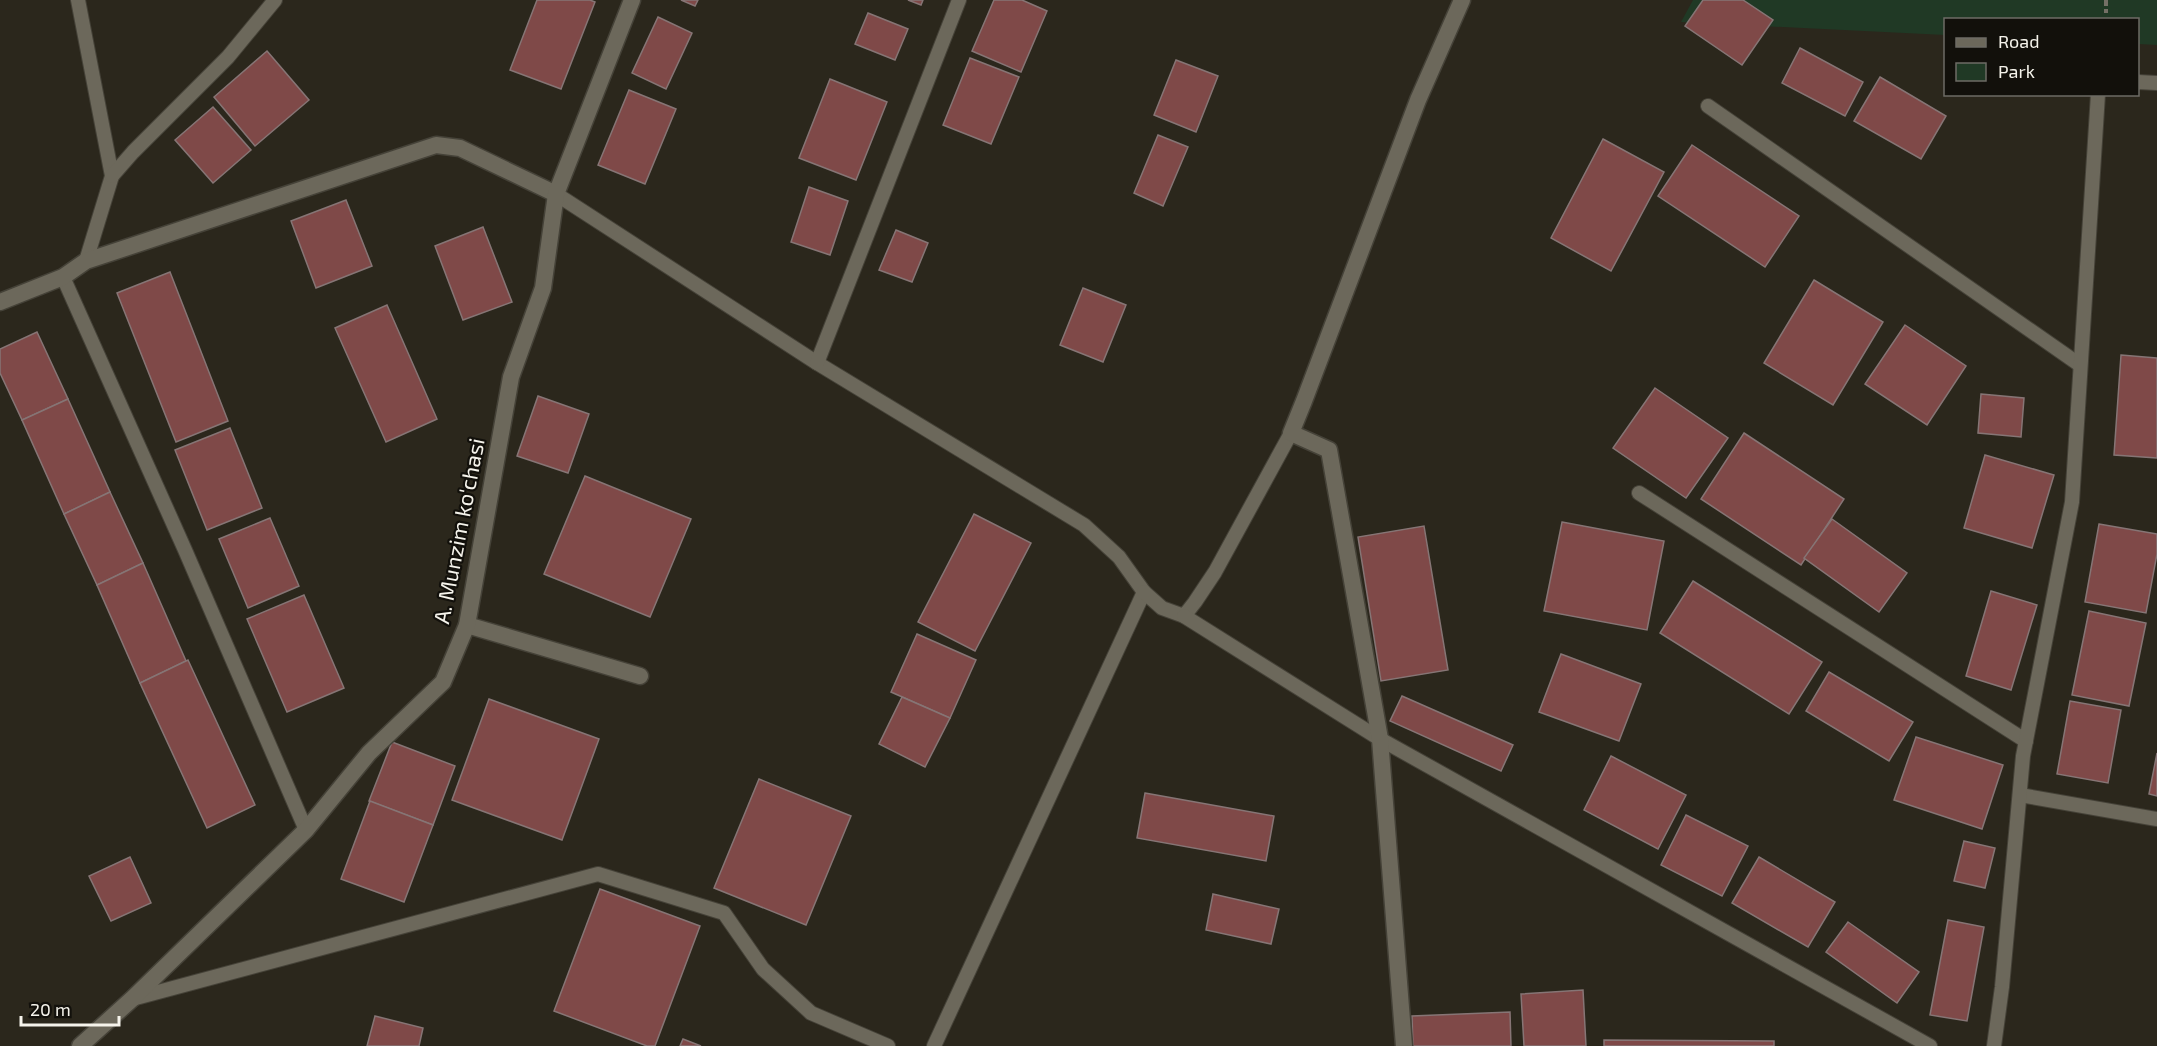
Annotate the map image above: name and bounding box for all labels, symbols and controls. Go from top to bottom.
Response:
legend [1944,18,2139,96]
text: Road [1998,30,2039,52]
text: Park [1998,60,2035,82]
street label: A. Munzim ko'chasi [427,436,489,626]
scale bar [21,989,118,1027]
text: 20 m [30,998,71,1020]

